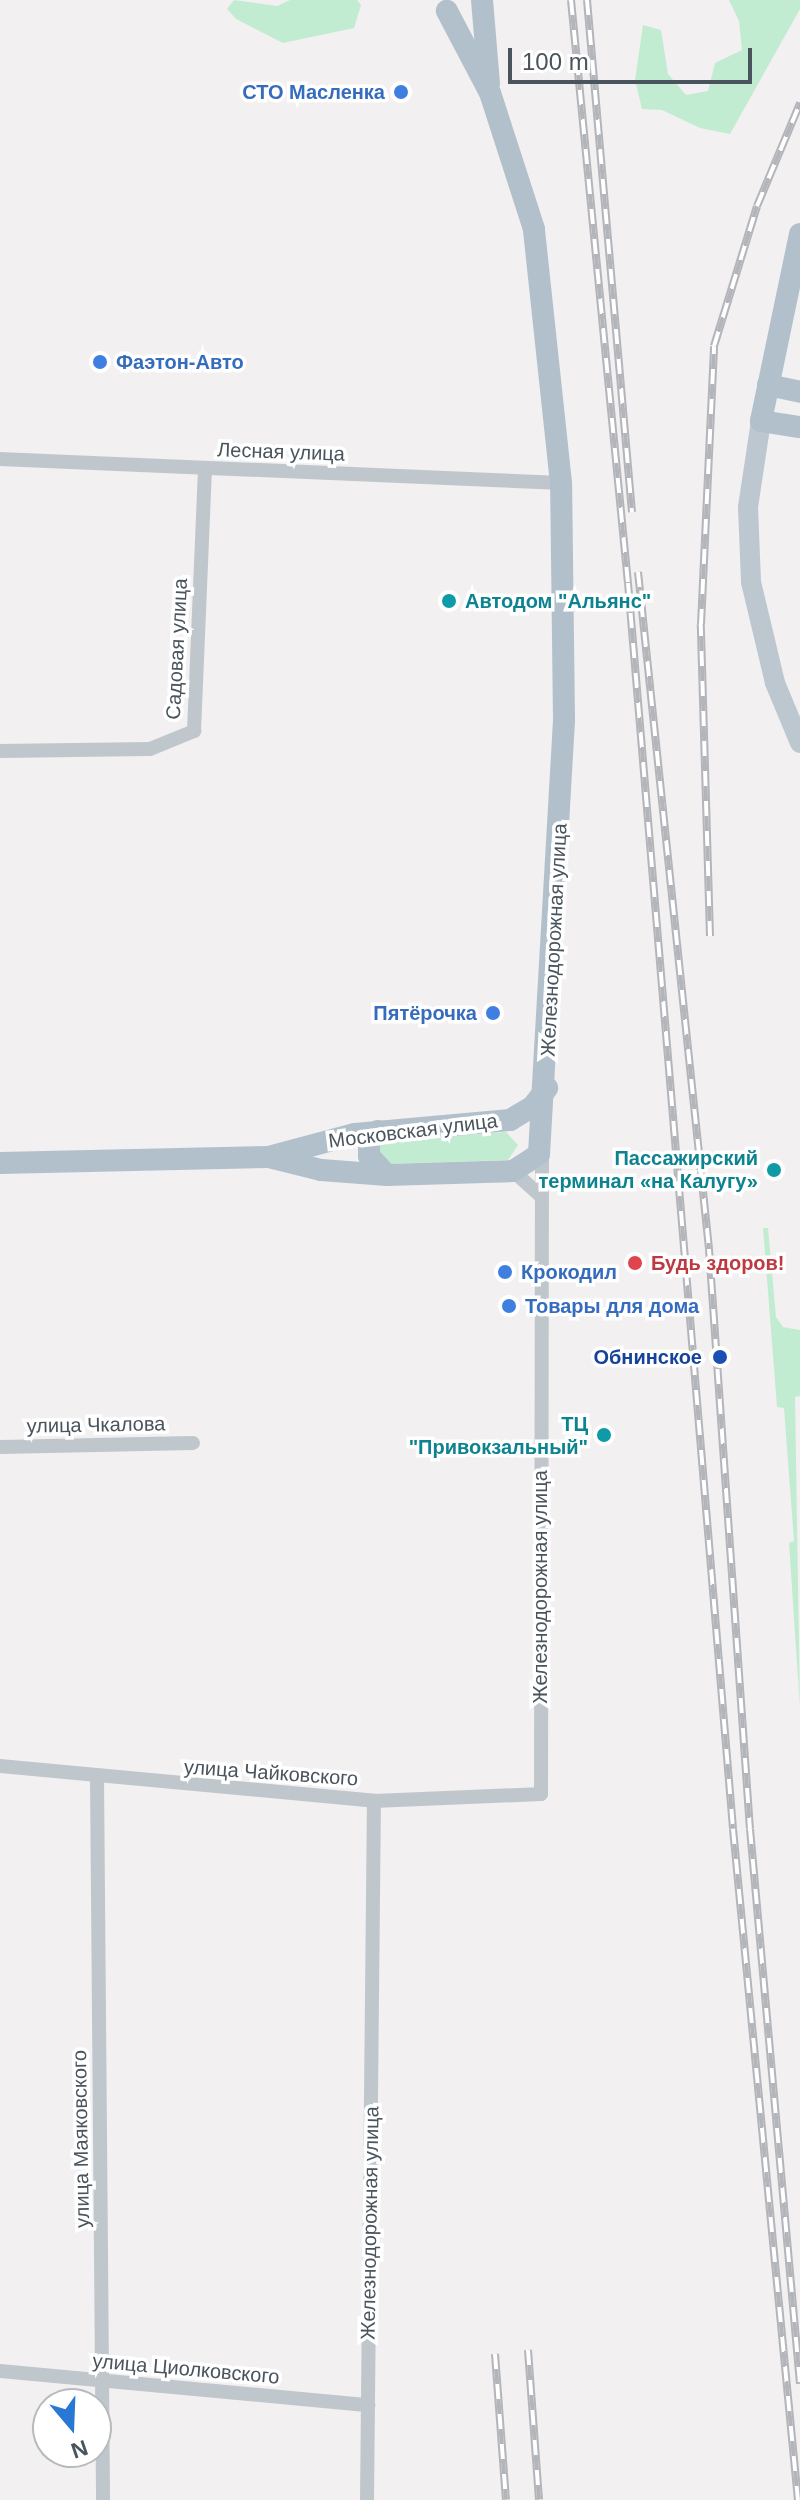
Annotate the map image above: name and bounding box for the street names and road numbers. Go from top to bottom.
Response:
street label: Лесная улица [217,438,345,466]
street label: Садовая улица [161,578,193,720]
street label: Железнодорожная улица [536,823,572,1057]
street label: Московская улица [327,1109,499,1153]
street label: улица Чкалова [26,1412,166,1438]
street label: Железнодорожная улица [528,1470,552,1704]
street label: улица Чайковского [183,1755,359,1791]
street label: улица Маяковского [67,2050,95,2228]
street label: Железнодорожная улица [356,2106,384,2340]
street label: улица Циолковского [92,2349,280,2389]

